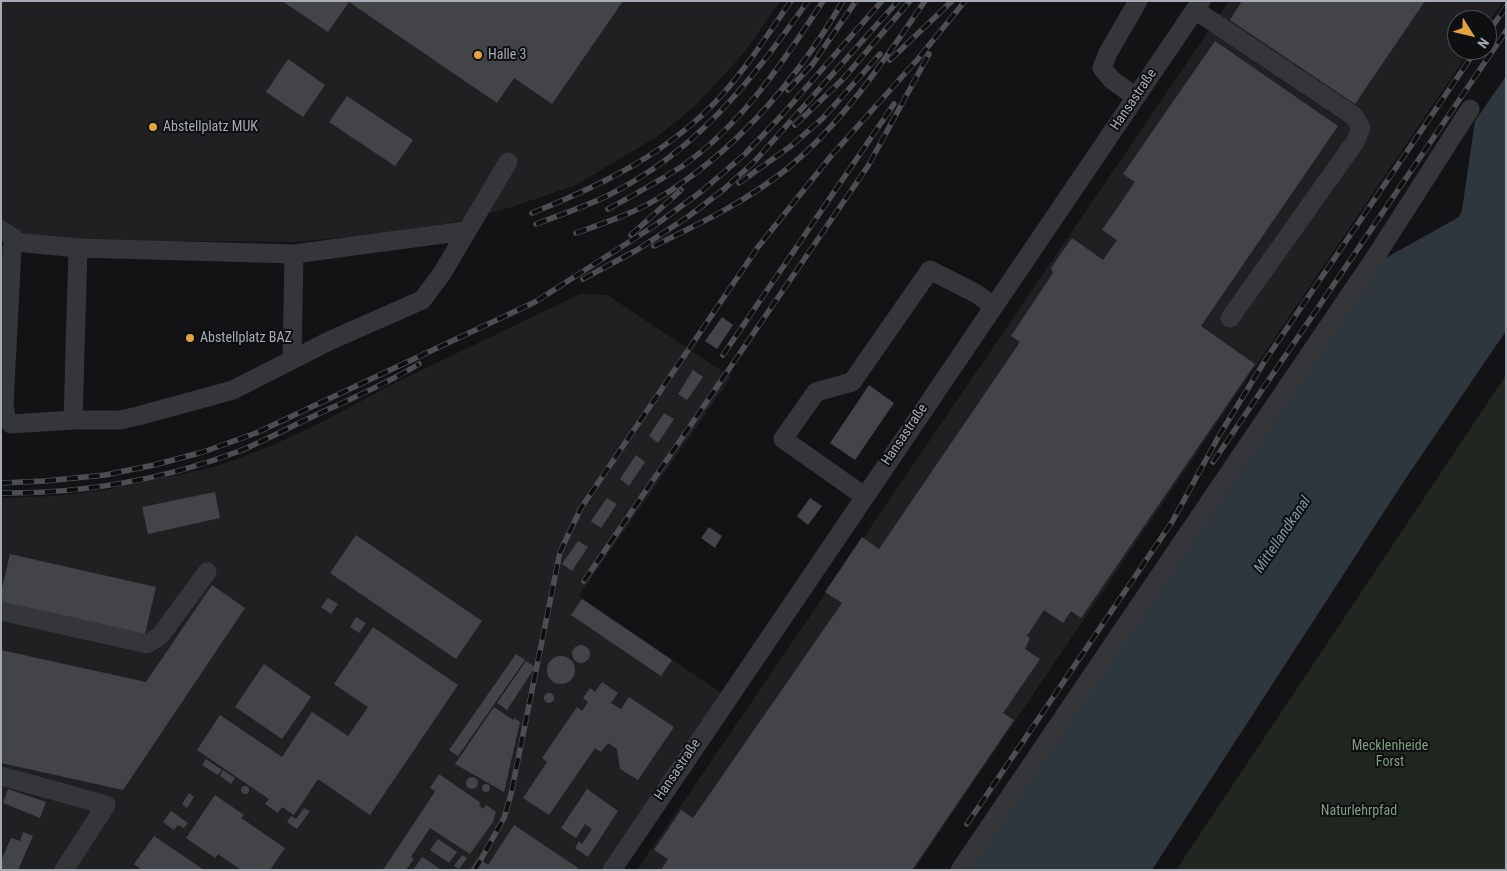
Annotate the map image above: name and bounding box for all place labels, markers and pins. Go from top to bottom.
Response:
place label: Halle 3 [488,47,526,63]
marker: Halle 3 [472,49,484,61]
place label: Abstellplatz MUK [163,119,258,135]
marker: Abstellplatz MUK [147,121,159,133]
place label: Abstellplatz BAZ [200,330,292,346]
marker: Abstellplatz BAZ [184,332,196,344]

